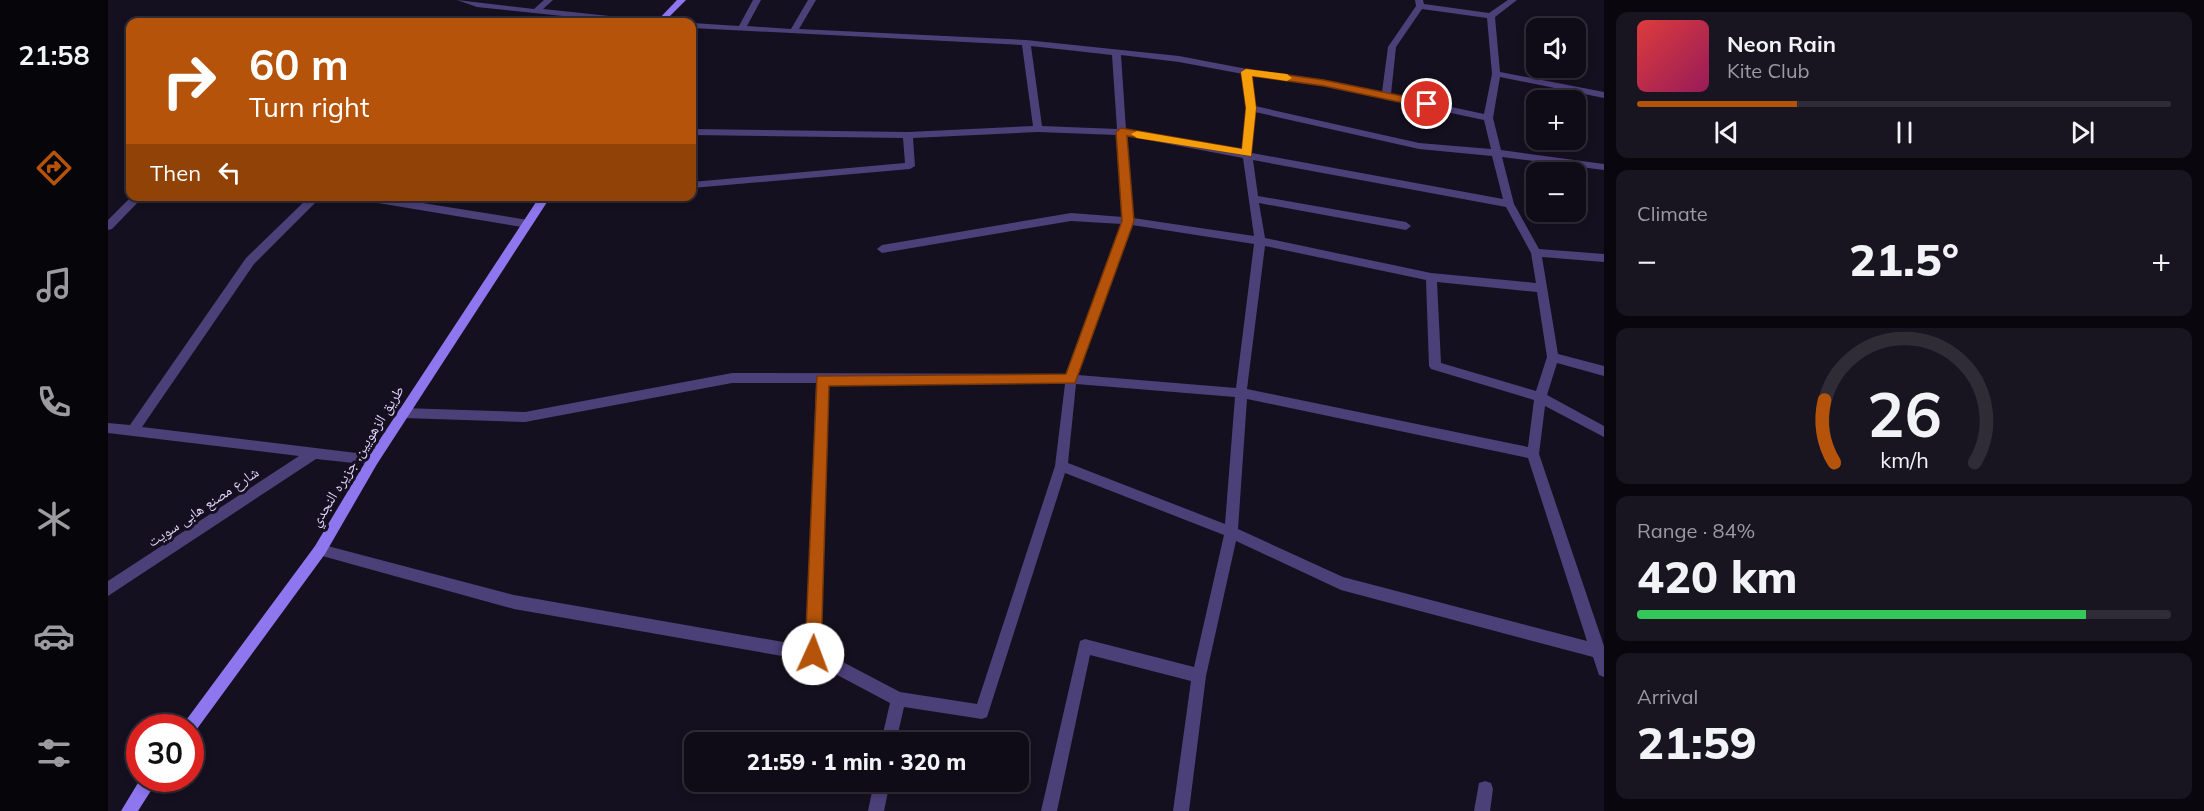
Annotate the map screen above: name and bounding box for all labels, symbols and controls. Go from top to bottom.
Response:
map controls [1526,18,1586,222]
button: sound [1526,18,1586,78]
text: Neon Rain [1727,30,1836,58]
text: 21:58 [18,38,90,72]
text: 60 m [249,38,349,91]
icon: right [150,42,228,120]
text: Kite Club [1727,58,1809,83]
pin [1401,78,1452,129]
icon: arrive [1410,87,1443,120]
text: Turn right [249,90,369,124]
button: + [1526,90,1586,150]
icon: previous [1710,116,1743,149]
icon: pause [1888,116,1921,149]
icon: next [2066,116,2099,149]
icon: directions [33,147,75,189]
icon: left [213,156,246,189]
text: Then [150,159,201,187]
button: − [1526,162,1586,222]
text: Climate [1637,201,1708,226]
text: 21.5° [1849,231,1959,287]
text: − [1637,239,1657,280]
text: + [2151,239,2171,280]
icon: music [33,264,75,306]
text: 26 [1867,374,1941,453]
icon: phone [33,381,75,423]
street label: طريق الزهويين, جزيره النجدي [305,381,410,531]
text: km/h [1880,446,1928,473]
street label: شارع مصنع هابى سويت [143,462,263,552]
icon: climate [33,498,75,540]
text: Range · 84% [1637,518,1755,543]
text: 420 km [1637,548,1798,604]
icon: car [33,615,75,657]
position arrow [781,622,845,686]
text: Arrival [1637,684,1698,709]
speed limit sign: 30 [126,714,204,792]
text: 21:59 [1637,714,1757,770]
icon: filters [33,732,75,774]
text: 21:59 · 1 min · 320 m [747,748,966,776]

